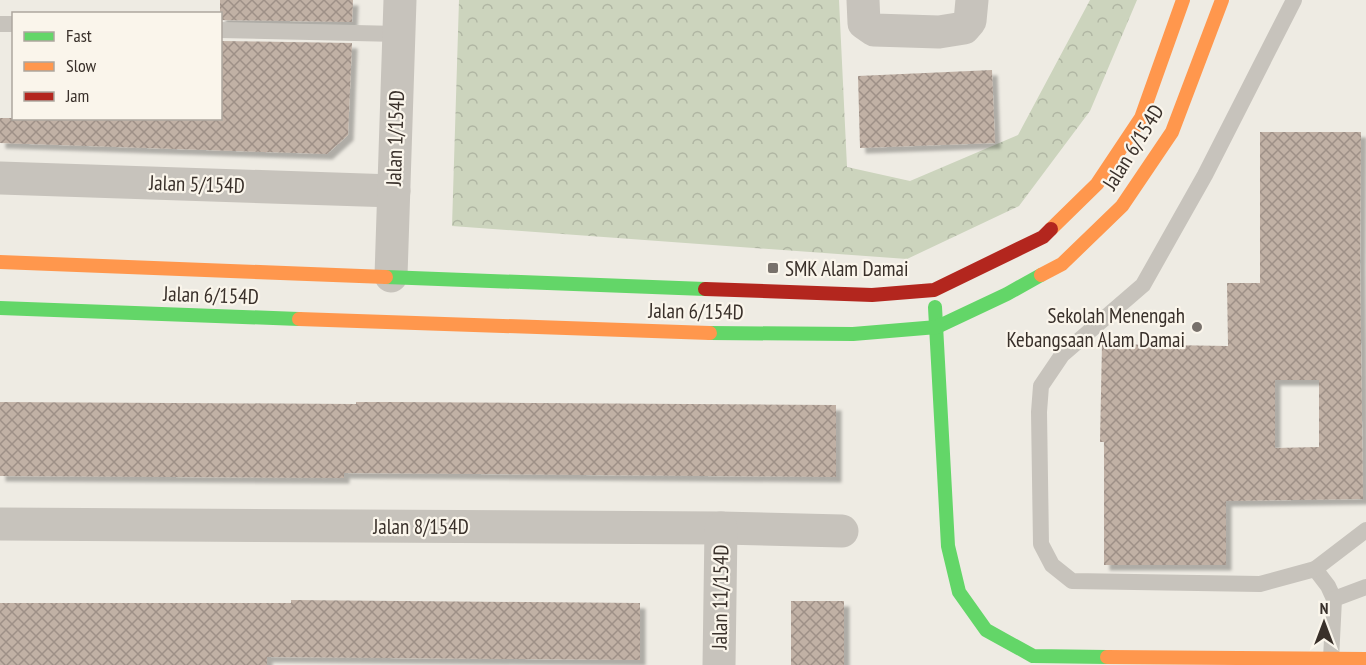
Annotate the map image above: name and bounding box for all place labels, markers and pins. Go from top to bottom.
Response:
place label: SMK Alam Damai [785,255,909,282]
marker: SMK Alam Damai [766,261,780,275]
place label: Sekolah Menengah Kebangsaan Alam Damai [1007,302,1185,353]
marker: Sekolah Menengah Kebangsaan Alam Damai [1190,320,1204,334]

